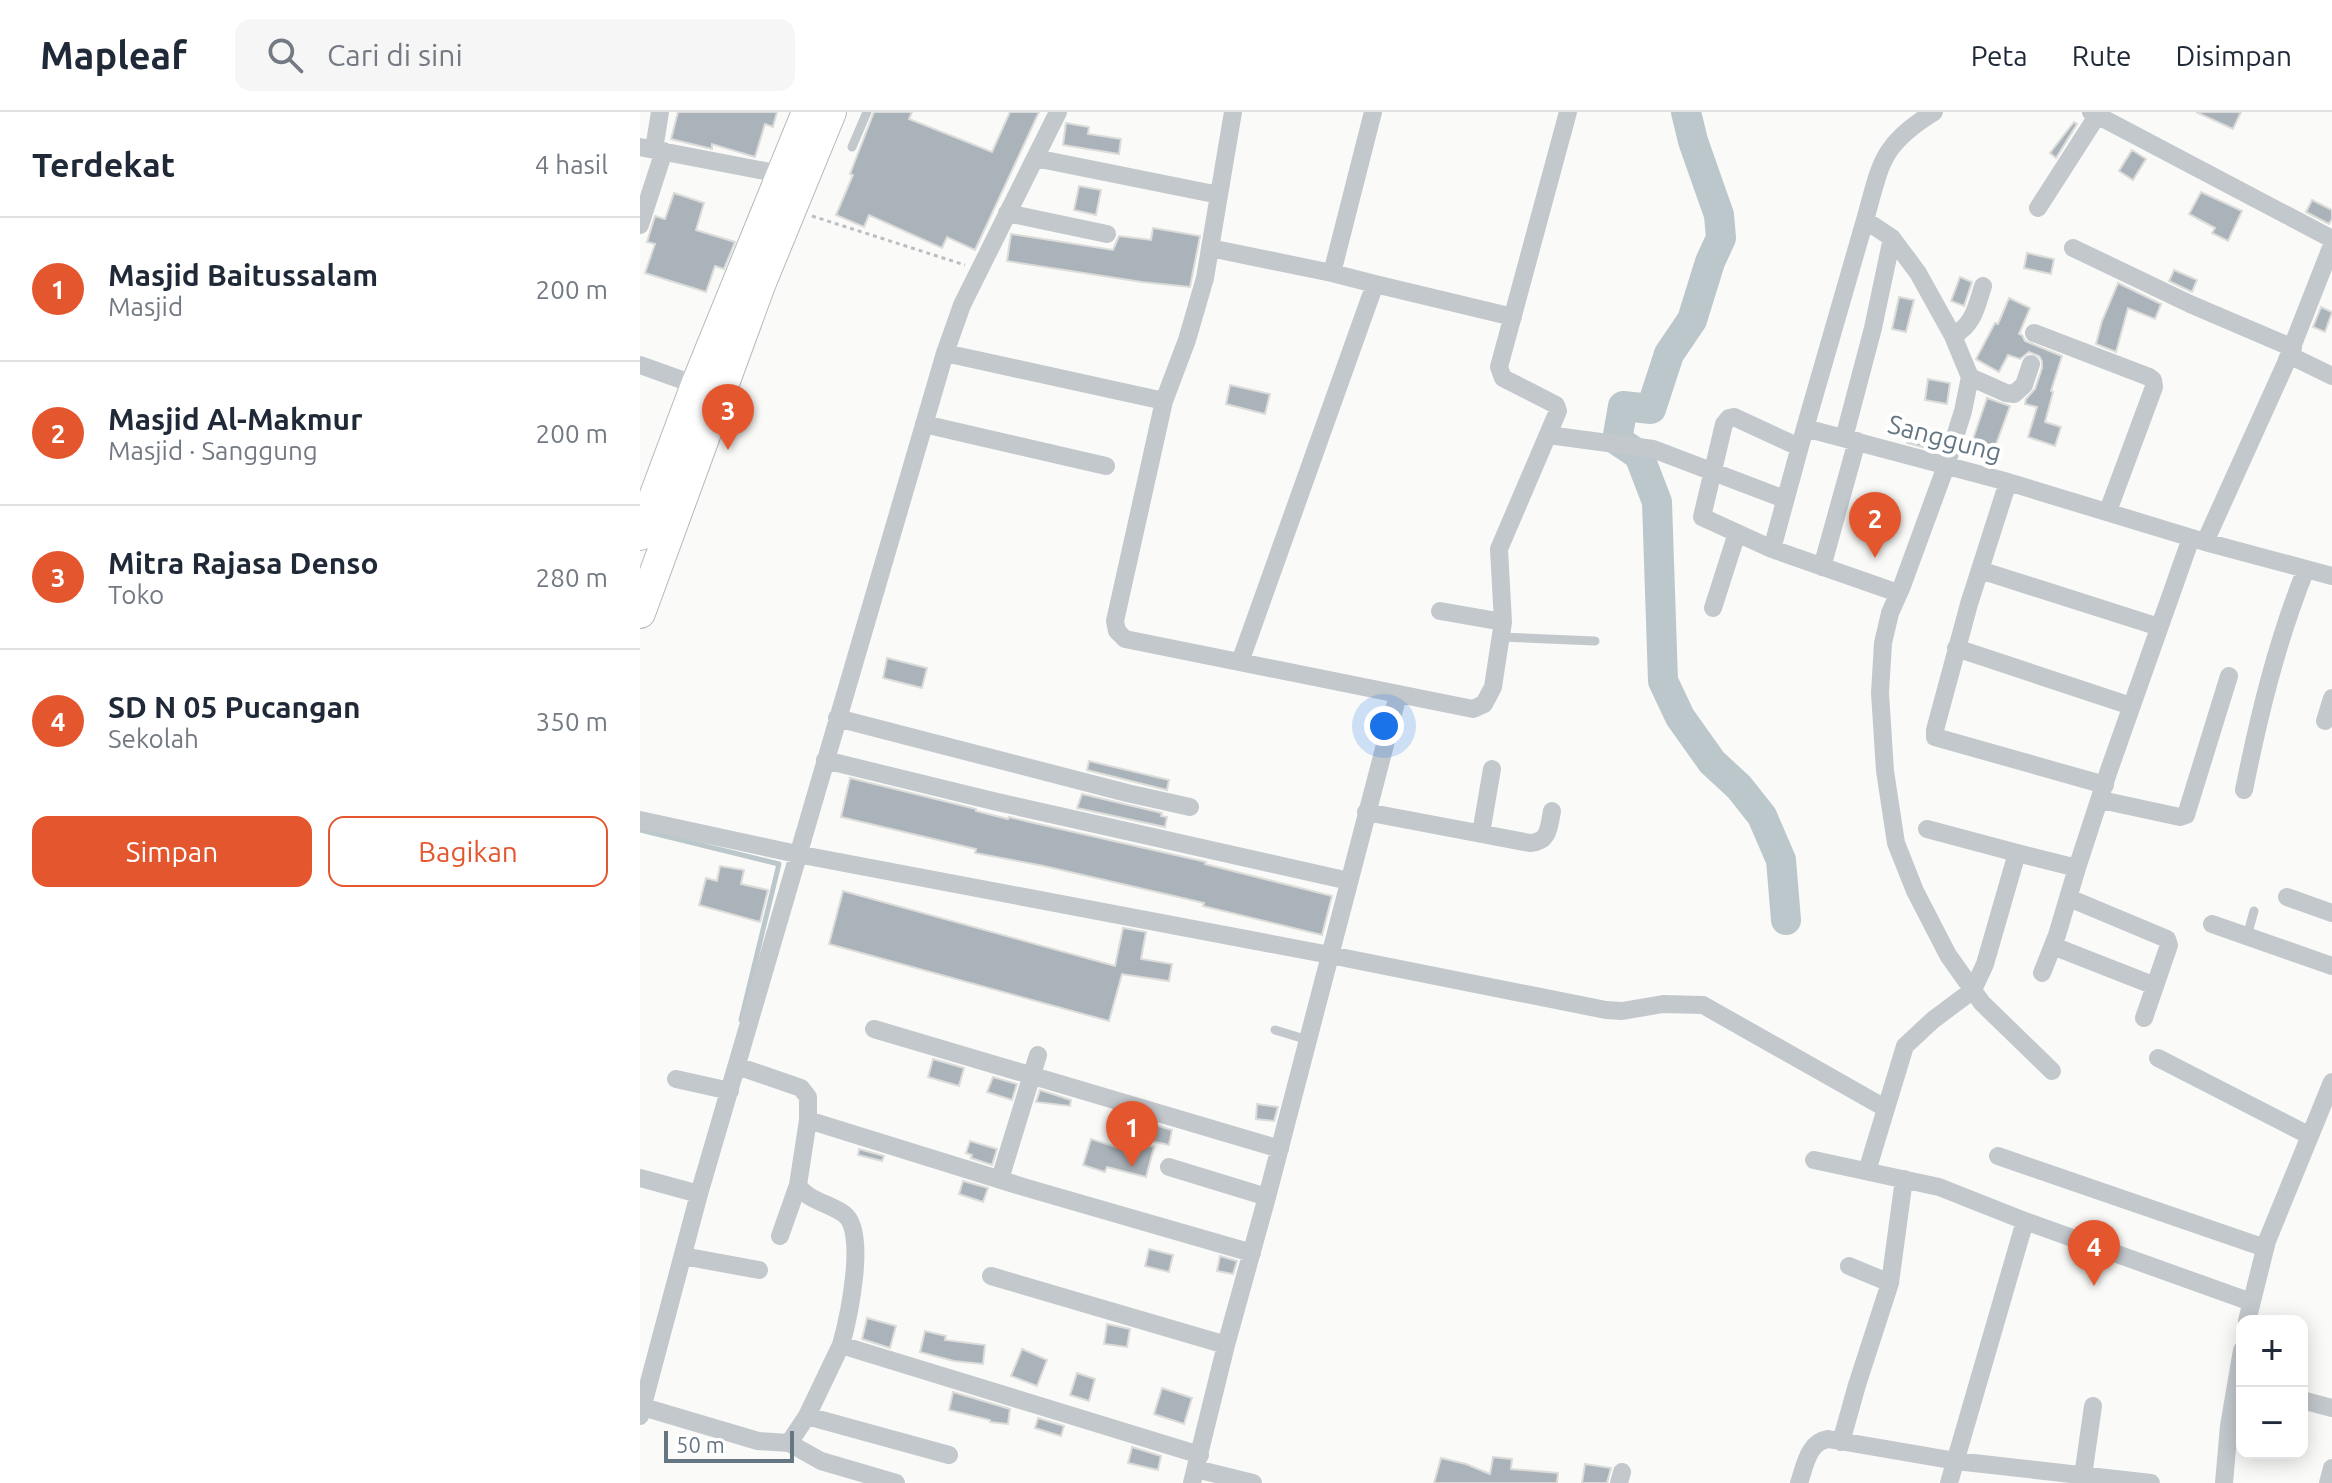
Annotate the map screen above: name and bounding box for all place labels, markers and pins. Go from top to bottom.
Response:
pin: 3 [702,384,754,450]
pin: 2 [1849,492,1901,558]
pin: 1 [1106,1101,1158,1167]
pin: 4 [2068,1220,2120,1286]

